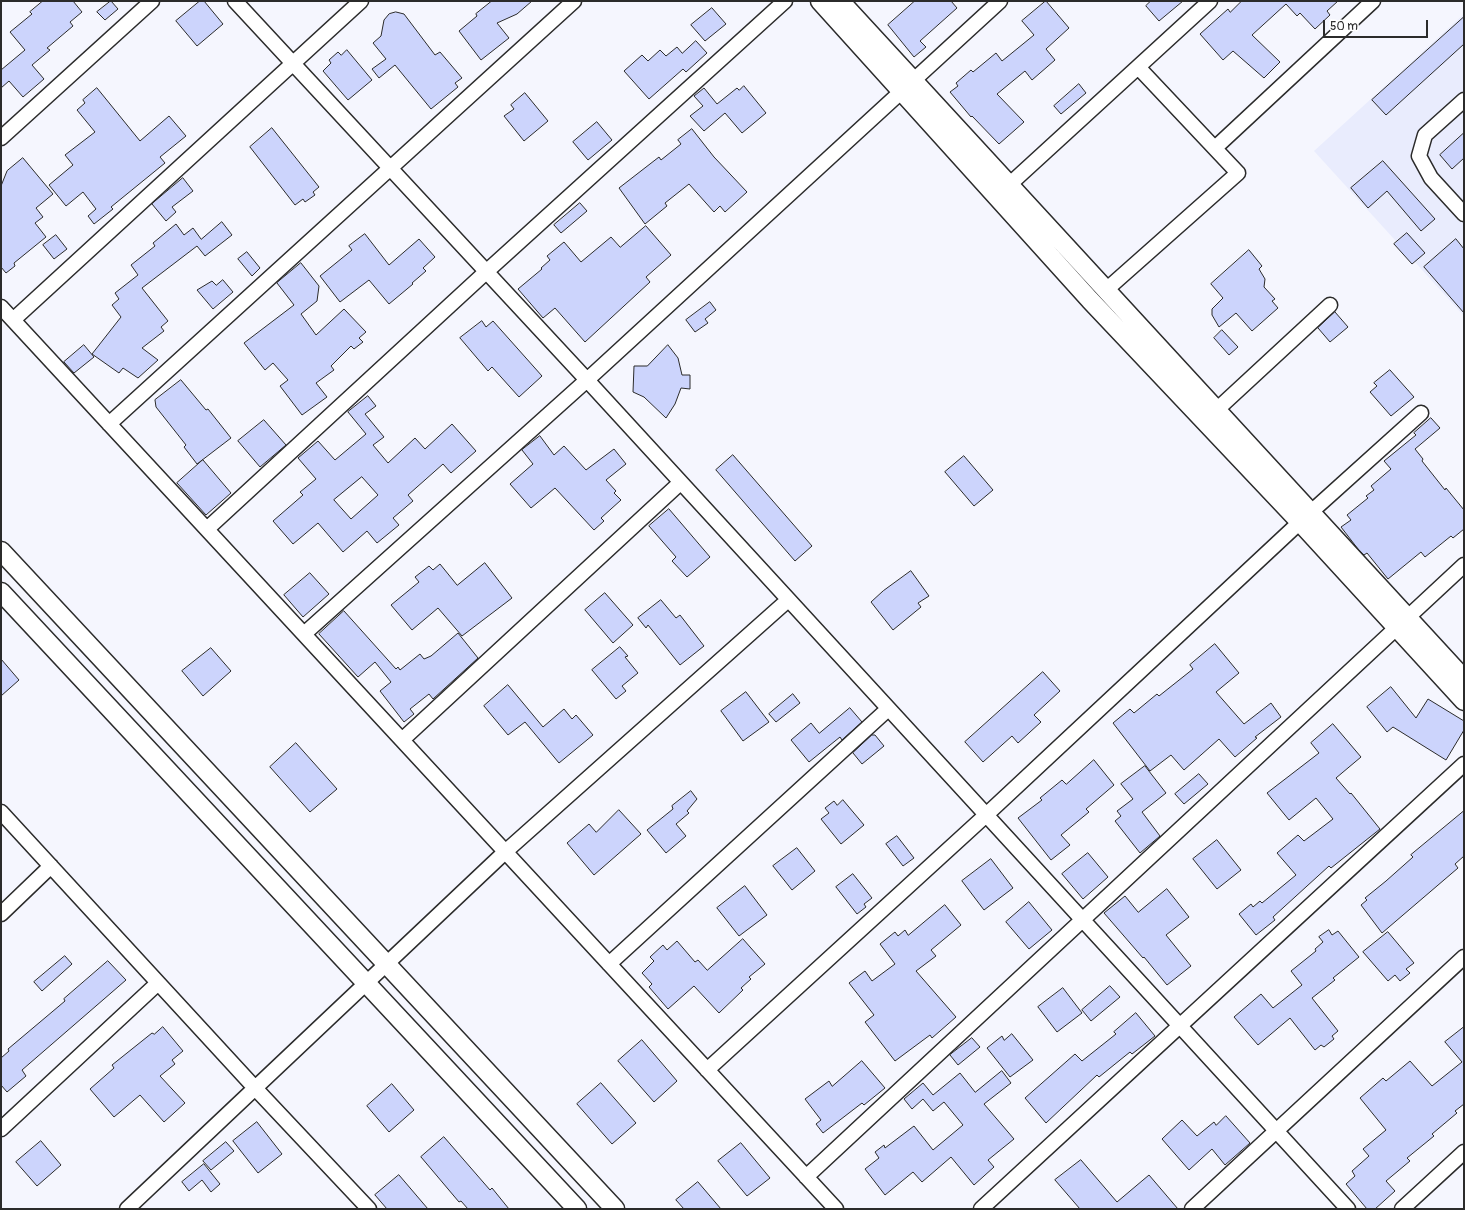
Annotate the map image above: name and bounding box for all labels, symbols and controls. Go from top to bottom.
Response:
scale bar [1325,12,1430,38]
text: 50 m [1330,19,1358,34]

